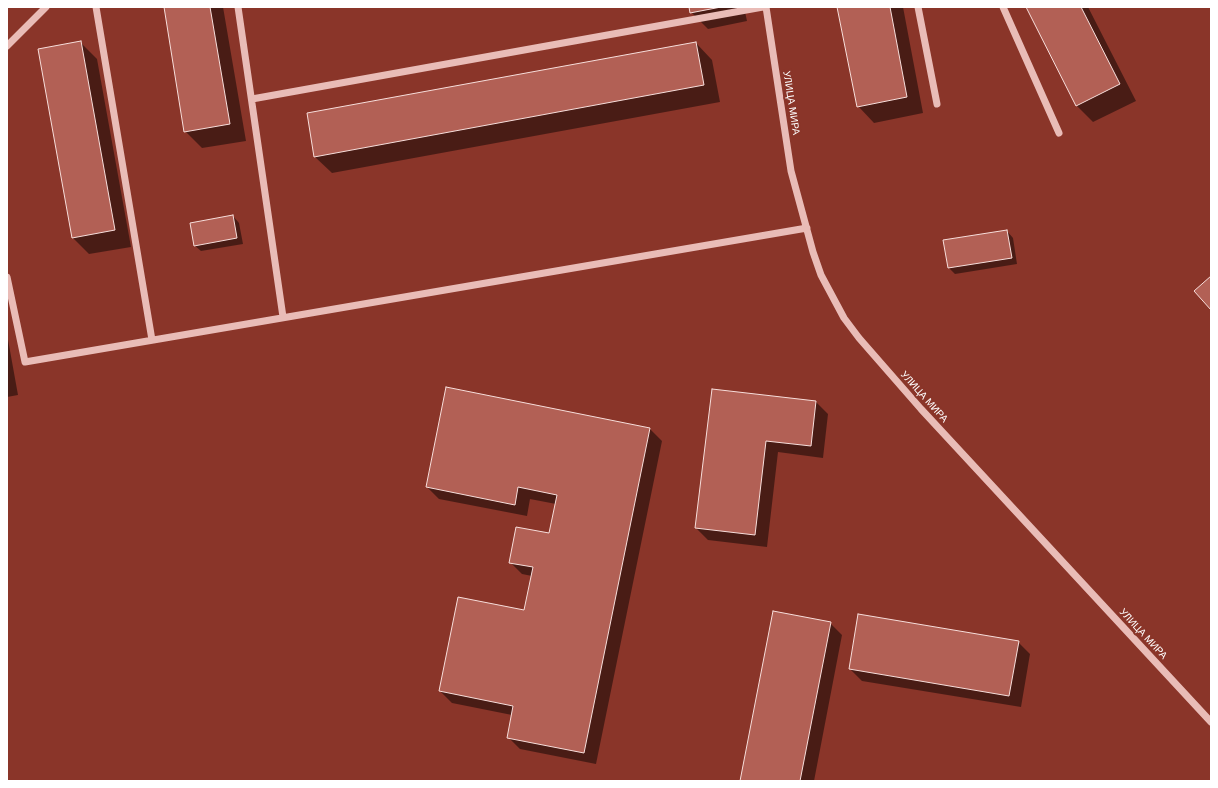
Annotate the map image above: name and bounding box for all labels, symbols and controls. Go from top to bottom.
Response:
street label: УЛИЦА МИРА [780,70,802,136]
street label: УЛИЦА МИРА [898,369,950,425]
street label: УЛИЦА МИРА [1117,606,1169,662]

